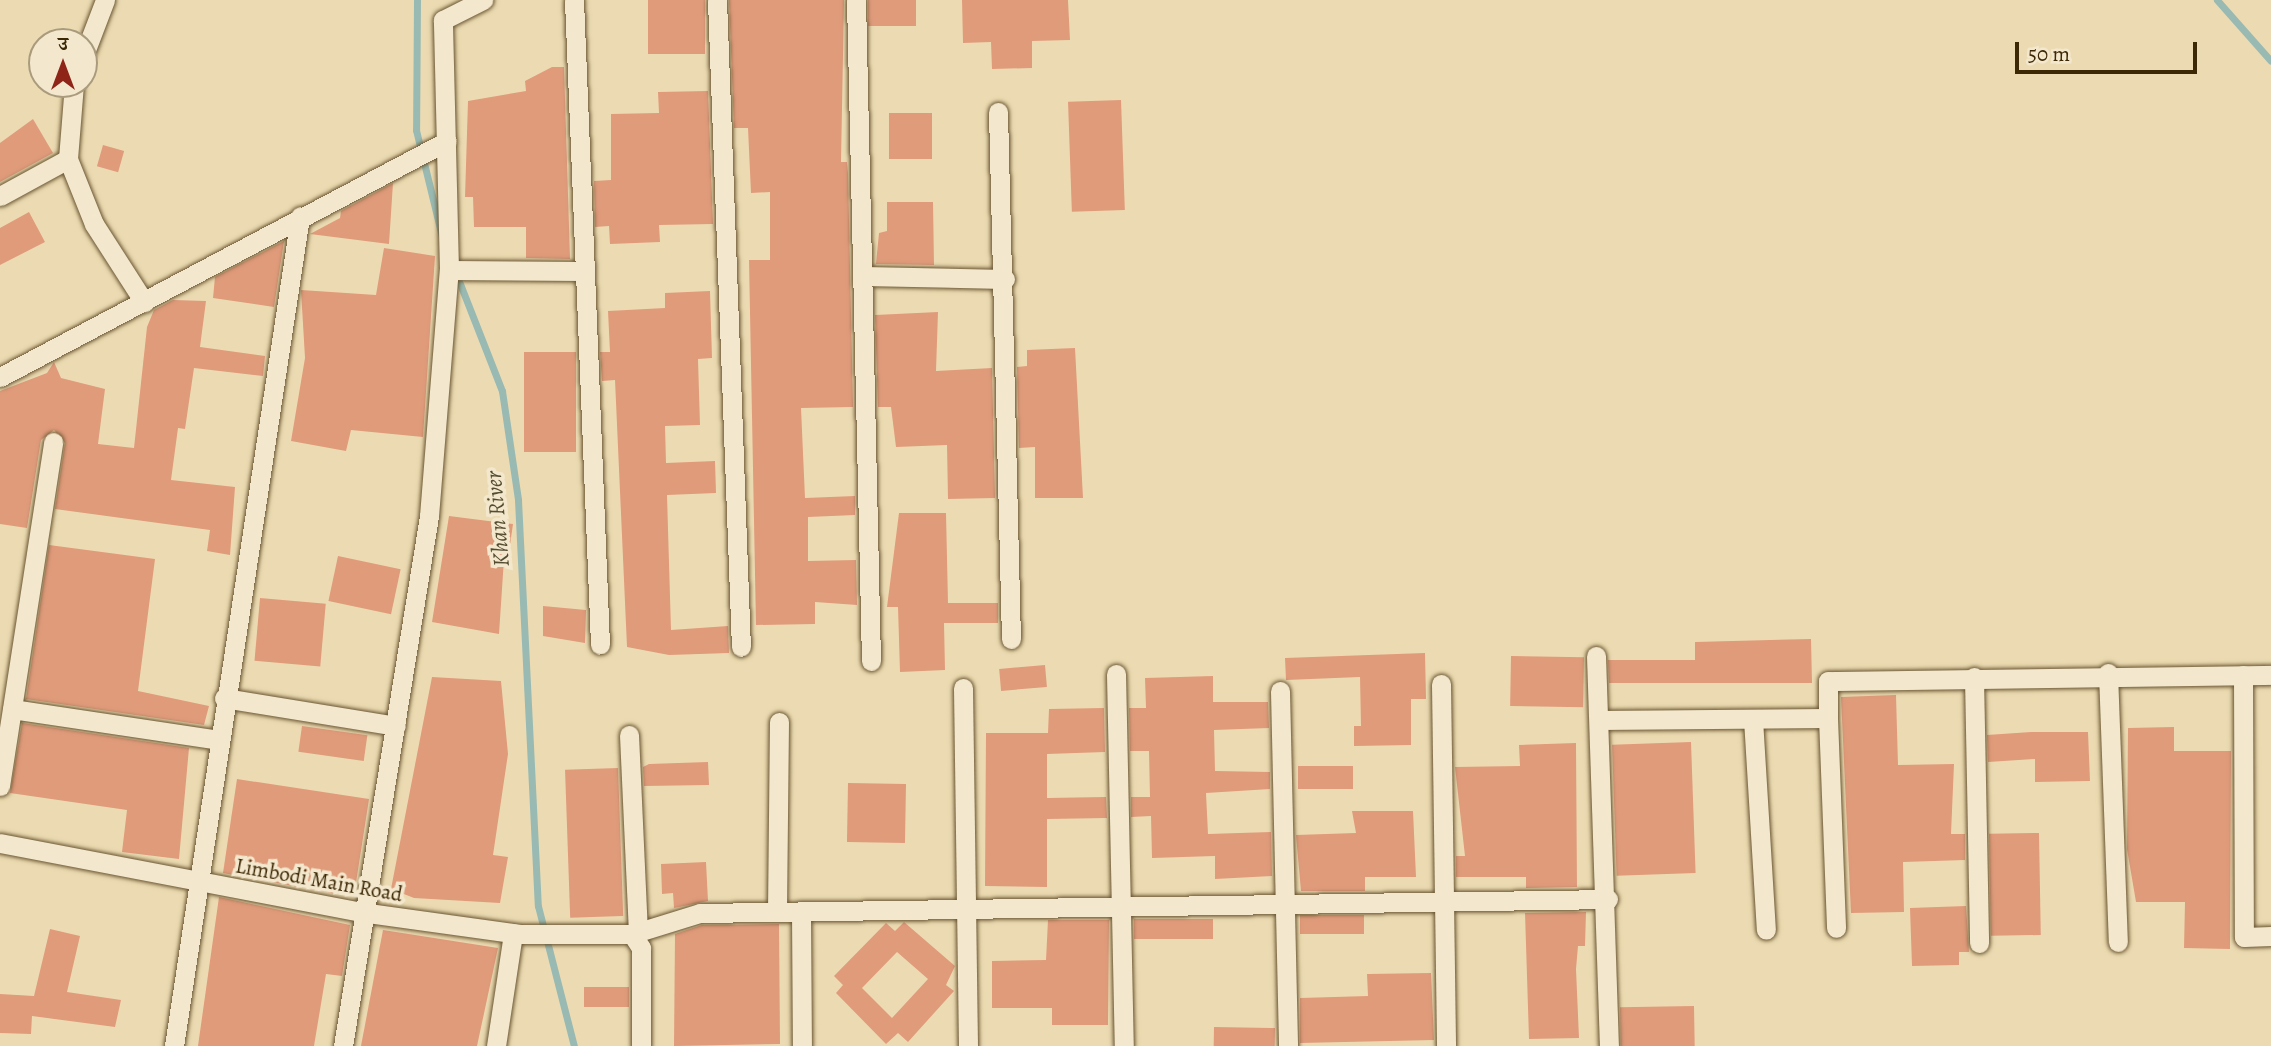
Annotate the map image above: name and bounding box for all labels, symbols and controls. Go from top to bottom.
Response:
north arrow [28,28,98,98]
scale bar [2019,28,2201,72]
text: उ [58,31,68,57]
text: 50 m [2028,40,2070,68]
water label: Khan River [480,470,516,568]
street label: Limbodi Main Road [233,853,405,907]

